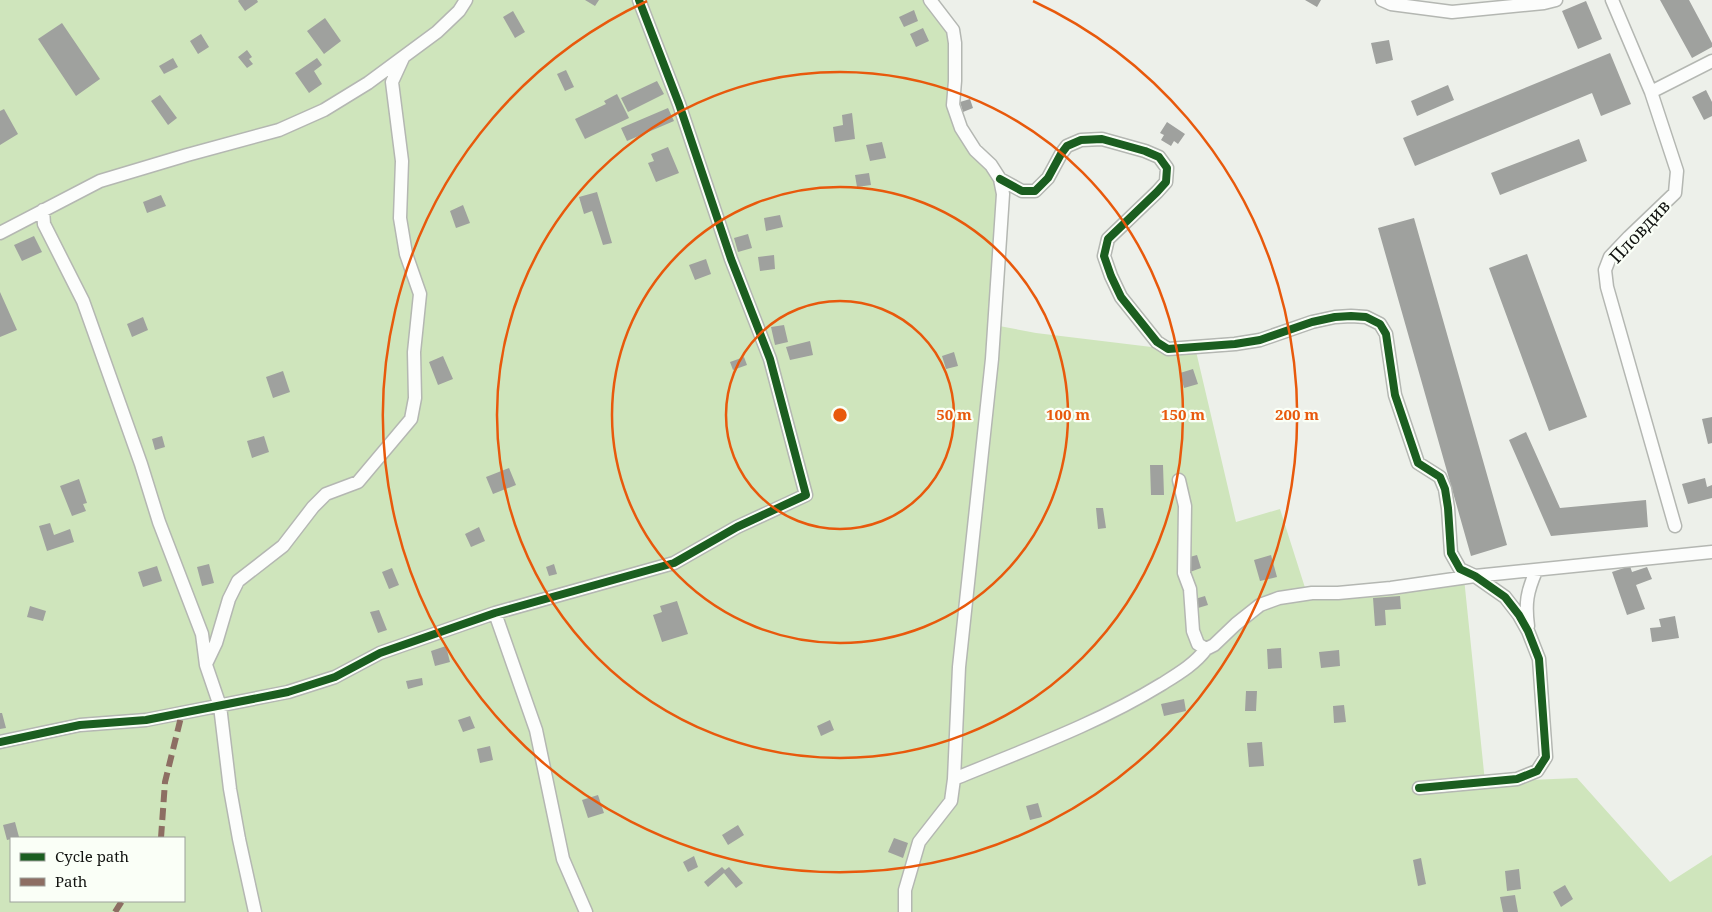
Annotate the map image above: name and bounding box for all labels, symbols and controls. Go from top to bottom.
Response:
street label: Пловдив [1603,194,1675,268]
text: 50 m [936,404,972,424]
text: 100 m [1046,404,1090,424]
text: 150 m [1161,404,1205,424]
text: 200 m [1275,404,1319,424]
centre of rings [831,406,849,424]
legend [10,837,185,902]
text: Cycle path [55,846,130,866]
text: Path [55,871,88,891]

